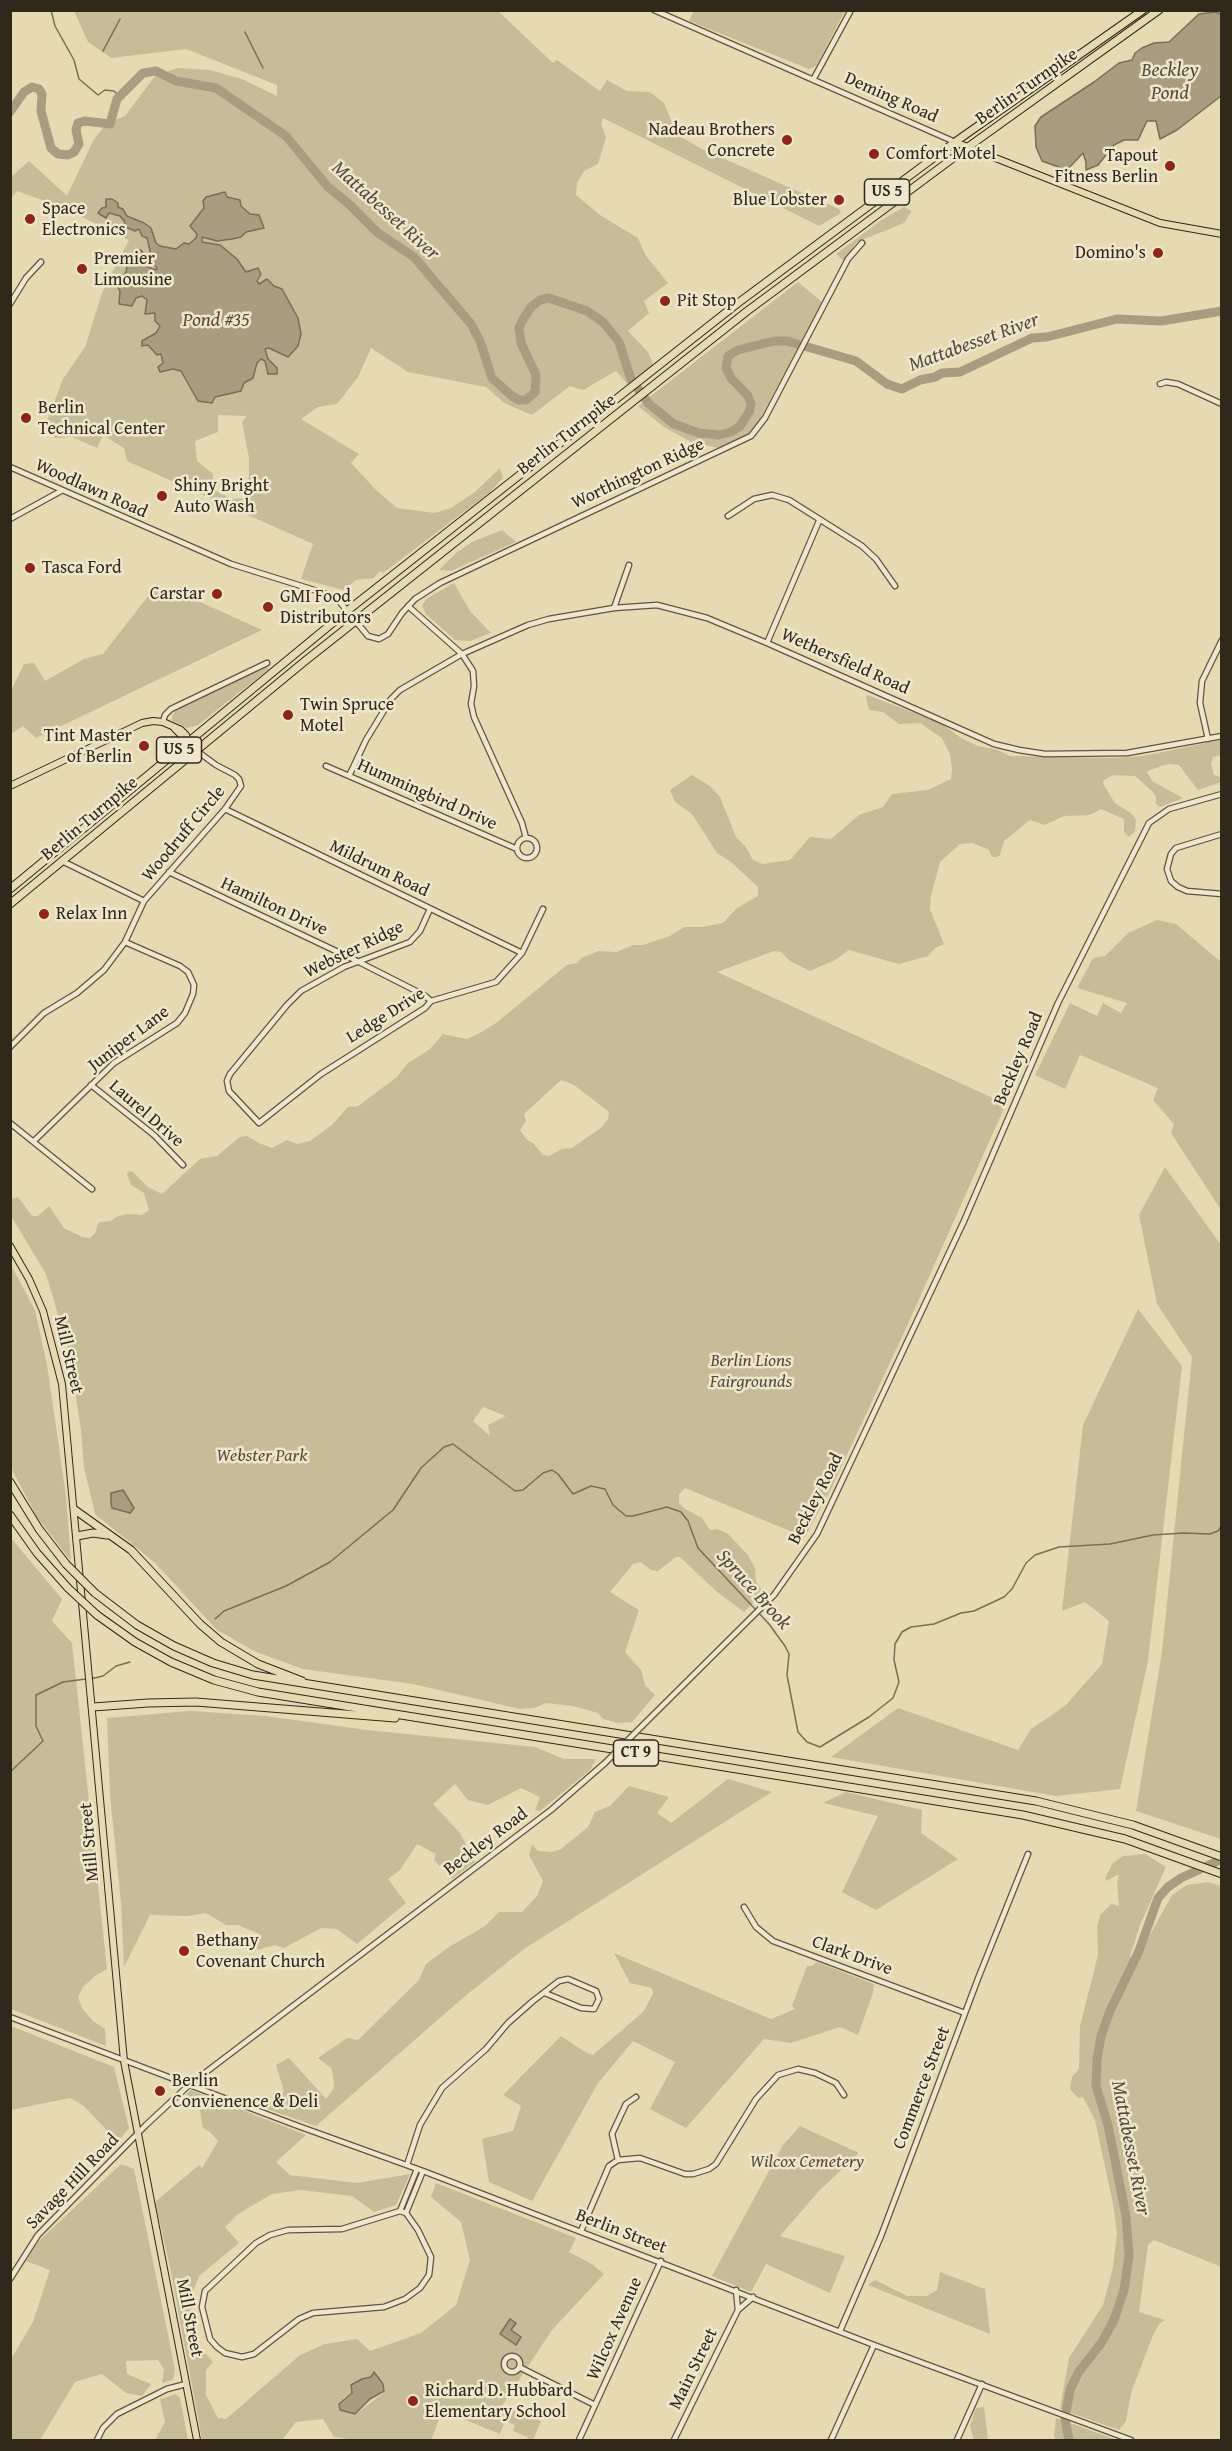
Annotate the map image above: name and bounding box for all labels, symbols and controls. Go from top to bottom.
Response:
street label: Berlin Turnpike [972,44,1082,130]
water label: Beckley Pond [1141,59,1199,106]
street label: Deming Road [841,68,941,128]
place label: Nadeau Brothers Concrete [648,119,775,162]
marker: Nadeau Brothers Concrete [780,133,794,147]
place label: Comfort Motel [886,143,996,165]
place label: Tapout Fitness Berlin [1055,145,1158,188]
marker: Comfort Motel [867,147,881,161]
water label: Mattabesset River [326,156,444,266]
marker: Tapout Fitness Berlin [1163,159,1177,173]
road number: US 5 [864,179,910,205]
place label: Blue Lobster [733,189,827,211]
marker: Blue Lobster [832,193,846,207]
place label: Space Electronics [42,198,126,240]
marker: Space Electronics [23,212,37,226]
place label: Domino's [1075,242,1146,264]
marker: Domino's [1151,246,1165,260]
place label: Premier Limousine [94,248,172,290]
marker: Premier Limousine [75,262,89,276]
place label: Pit Stop [677,290,736,312]
marker: Pit Stop [658,294,672,308]
water label: Mattabesset River [906,308,1042,378]
water label: Pond #35 [182,309,250,333]
street label: Berlin Turnpike [513,390,621,480]
place label: Berlin Technical Center [38,397,165,440]
marker: Berlin Technical Center [19,411,33,425]
street label: Worthington Ridge [568,434,708,514]
street label: Woodlawn Road [32,455,150,523]
place label: Shiny Bright Auto Wash [174,475,269,518]
marker: Shiny Bright Auto Wash [155,489,169,503]
place label: Tasca Ford [42,557,122,579]
marker: Tasca Ford [23,561,37,575]
place label: Carstar [150,583,205,605]
place label: GMI Food Distributors [280,586,371,628]
marker: Carstar [210,587,224,601]
marker: GMI Food Distributors [261,600,275,614]
street label: Wethersfield Road [778,624,912,700]
place label: Twin Spruce Motel [300,694,394,736]
marker: Twin Spruce Motel [281,708,295,722]
place label: Tint Master of Berlin [44,725,132,768]
road number: US 5 [156,737,201,763]
marker: Tint Master of Berlin [137,739,151,753]
street label: Hummingbird Drive [354,754,500,836]
street label: Berlin Turnpike [37,772,143,866]
street label: Woodruff Circle [138,782,230,886]
street label: Mildrum Road [326,836,432,902]
street label: Hamilton Drive [217,873,331,941]
place label: Relax Inn [56,903,127,925]
marker: Relax Inn [37,907,51,921]
street label: Webster Ridge [301,917,407,983]
street label: Ledge Drive [343,983,429,1049]
street label: Juniper Lane [84,1002,174,1076]
street label: Beckley Road [990,1009,1048,1109]
street label: Laurel Drive [104,1076,188,1152]
street label: Mill Street [49,1314,87,1396]
park label: Berlin Lions Fairgrounds [710,1350,792,1392]
park label: Webster Park [216,1445,308,1467]
street label: Beckley Road [784,1450,848,1548]
water label: Spruce Brook [711,1545,795,1635]
road number: CT 9 [614,1740,658,1766]
street label: Mill Street [76,1802,104,1882]
street label: Beckley Road [440,1803,532,1881]
place label: Bethany Covenant Church [196,1930,325,1972]
street label: Clark Drive [809,1931,895,1981]
marker: Bethany Covenant Church [177,1944,191,1958]
street label: Commerce Street [889,2023,955,2153]
place label: Berlin Convienence & Deli [172,2070,318,2112]
water label: Mattabesset River [1105,2079,1155,2217]
marker: Berlin Convienence & Deli [153,2084,167,2098]
street label: Savage Hill Road [22,2130,124,2234]
park label: Wilcox Cemetery [750,2151,864,2173]
street label: Berlin Street [572,2205,670,2259]
street label: Wilcox Avenue [583,2274,647,2384]
street label: Mill Street [171,2277,207,2359]
street label: Main Street [665,2325,723,2413]
place label: Richard D. Hubbard Elementary School [425,2380,572,2422]
marker: Richard D. Hubbard Elementary School [406,2394,420,2408]

